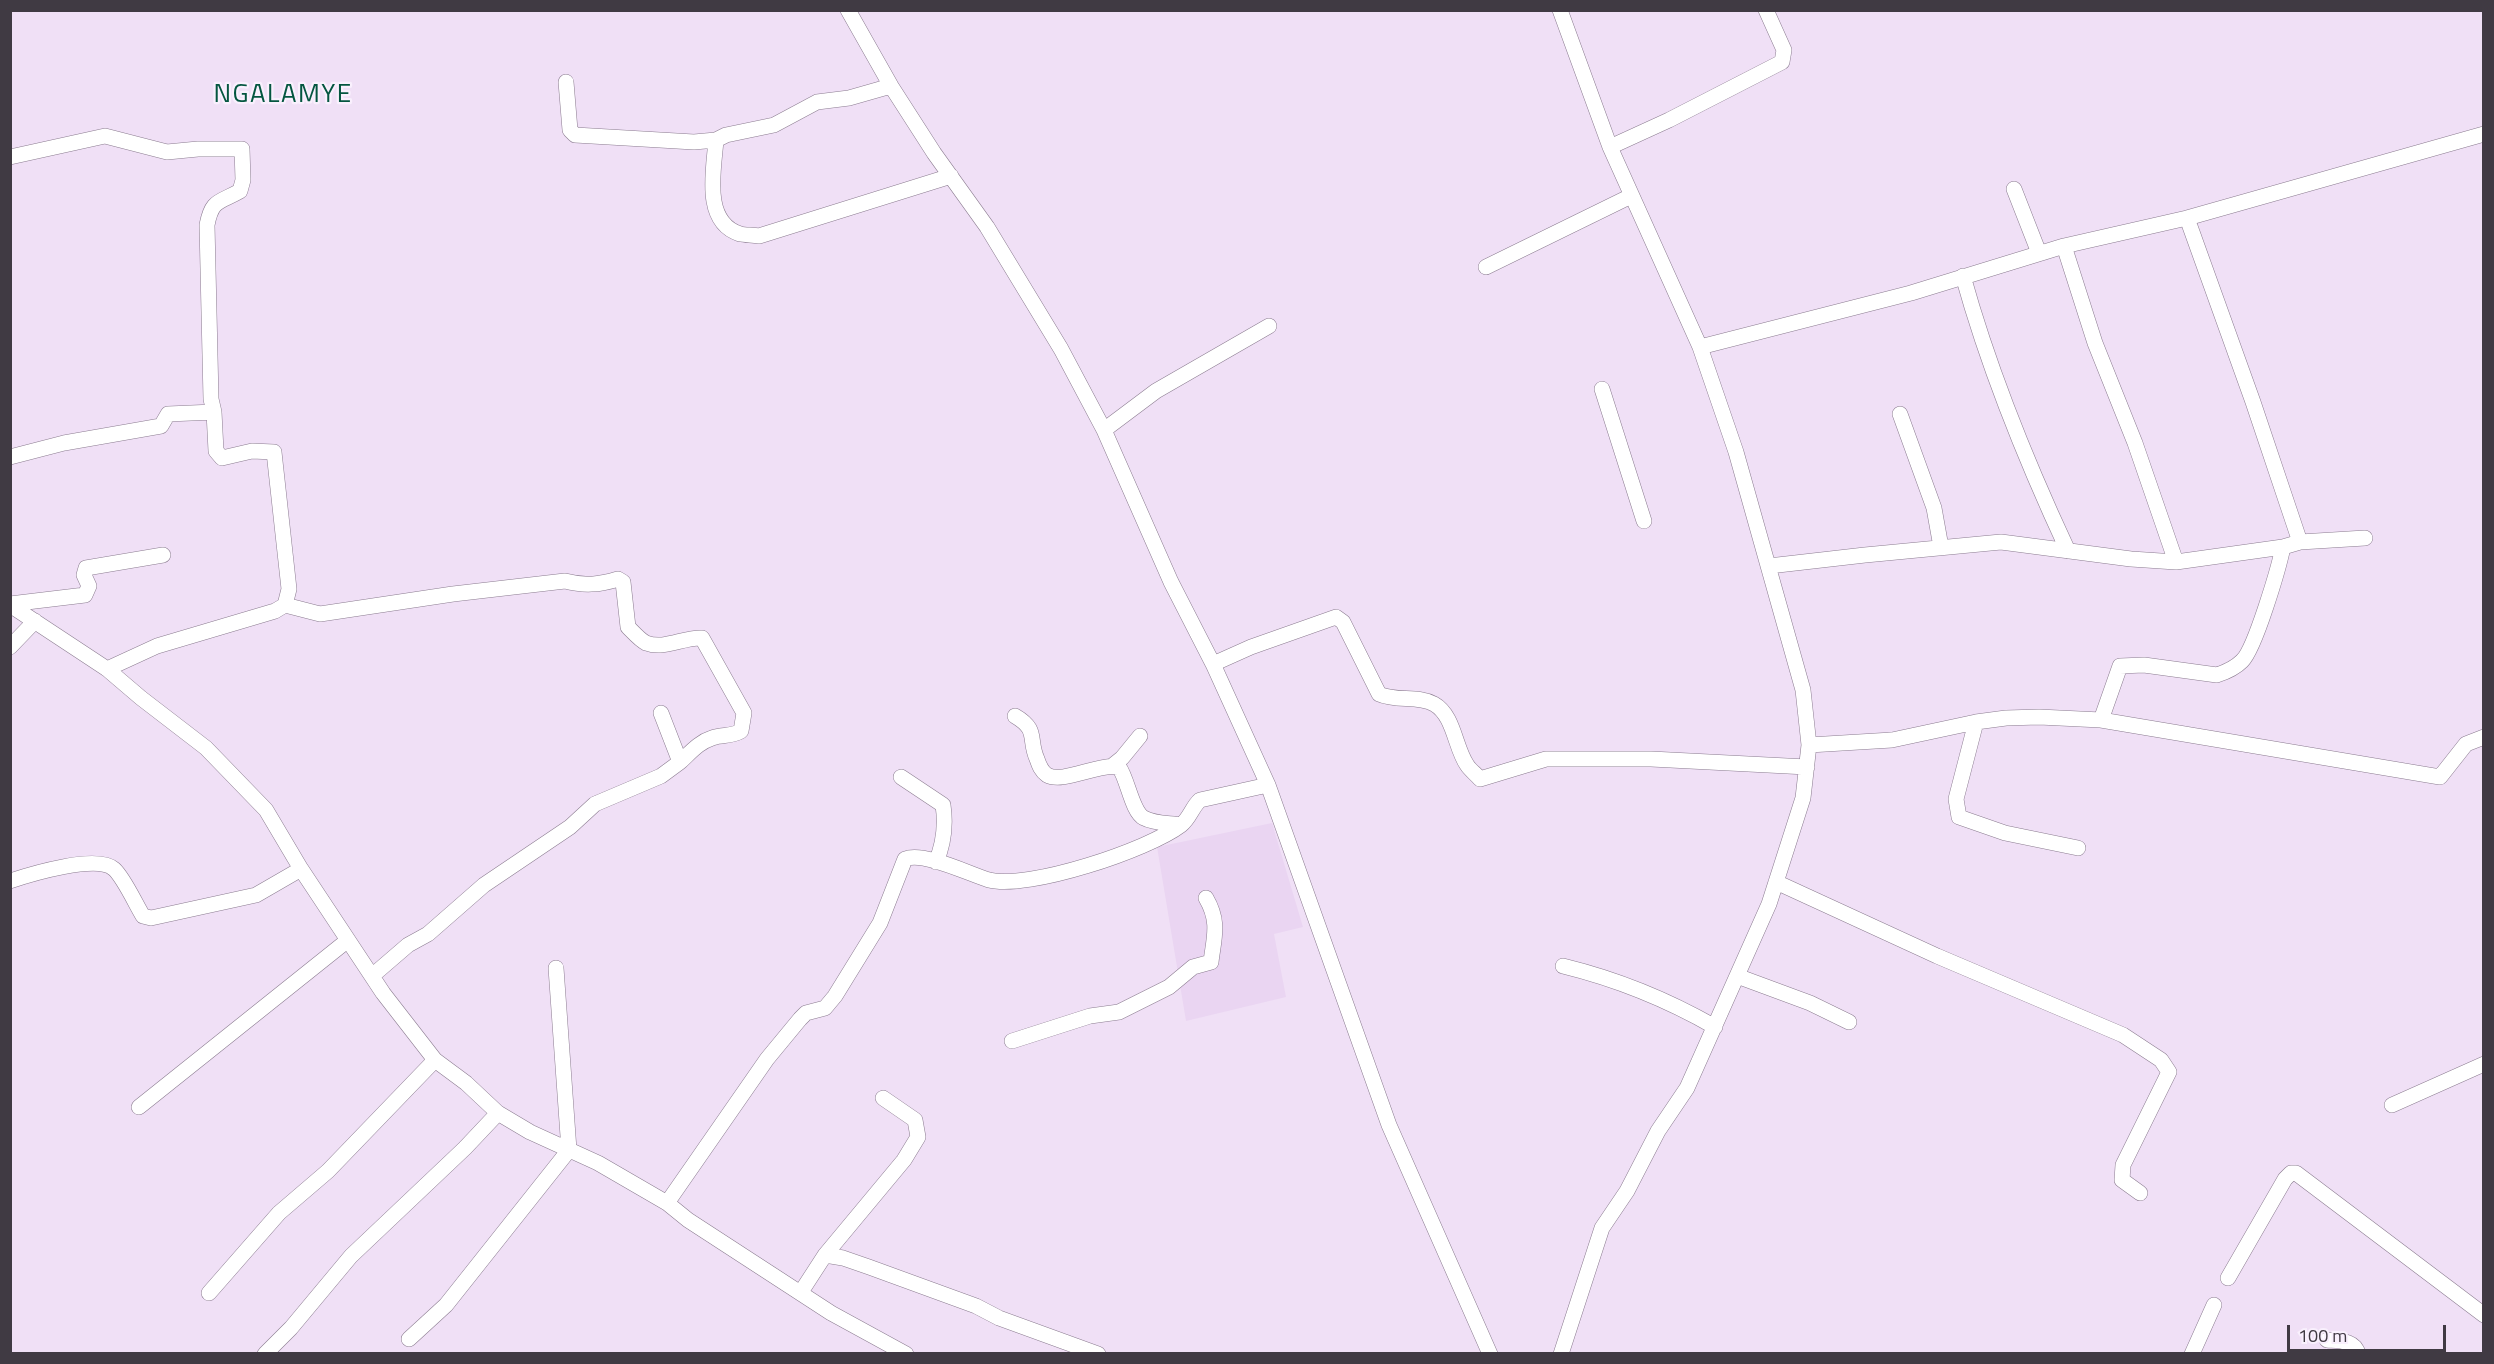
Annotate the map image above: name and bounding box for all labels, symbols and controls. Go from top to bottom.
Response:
district label: NGALAMYE [213,80,353,112]
scale bar [2290,1313,2449,1351]
text: 100 m [2298,1322,2347,1349]

